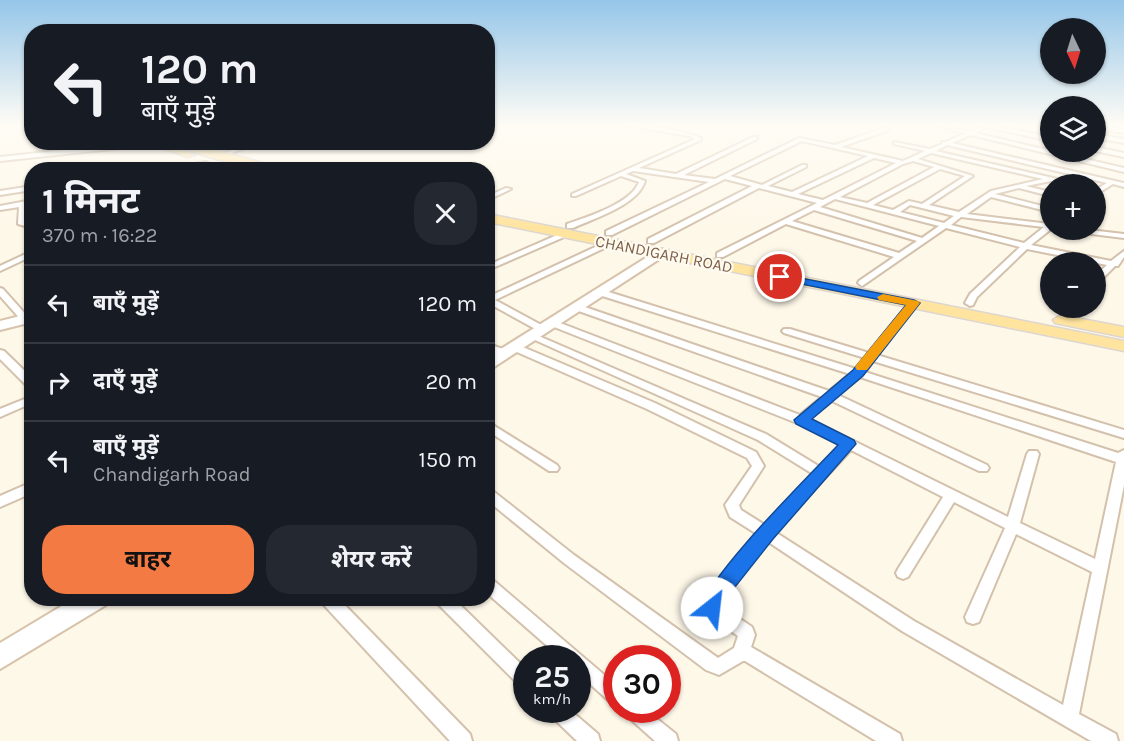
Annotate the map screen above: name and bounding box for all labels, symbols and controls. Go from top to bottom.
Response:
north arrow [1040,18,1106,84]
map controls [1040,18,1106,318]
text: 120 m [141,44,258,94]
icon: left [42,48,120,126]
text: बाएँ मुड़ें [141,95,215,127]
button: layers [1040,96,1106,162]
button: + [1040,174,1106,240]
text: 1 मिनट [42,180,140,222]
button: close [414,182,477,245]
text: 370 m · 16:22 [42,224,157,247]
street label: CHANDIGARH ROAD [594,231,734,277]
pin [754,251,805,302]
button: − [1040,252,1106,318]
icon: arrive [763,260,796,293]
icon: left [42,288,75,321]
text: बाएँ मुड़ें [93,290,159,316]
text: 120 m [418,291,477,317]
icon: right [42,366,75,399]
text: दाएँ मुड़ें [93,368,158,394]
text: 20 m [425,369,477,395]
text: बाएँ मुड़ें [93,434,159,460]
icon: left [42,444,75,477]
text: 150 m [418,447,477,473]
text: Chandigarh Road [93,463,251,486]
button: बाहर [42,525,254,594]
button: शेयर करें [266,525,477,594]
position arrow [680,576,744,640]
speed limit sign: 30 [603,645,681,723]
text: 25 [534,659,570,695]
text: km/h [533,690,571,708]

